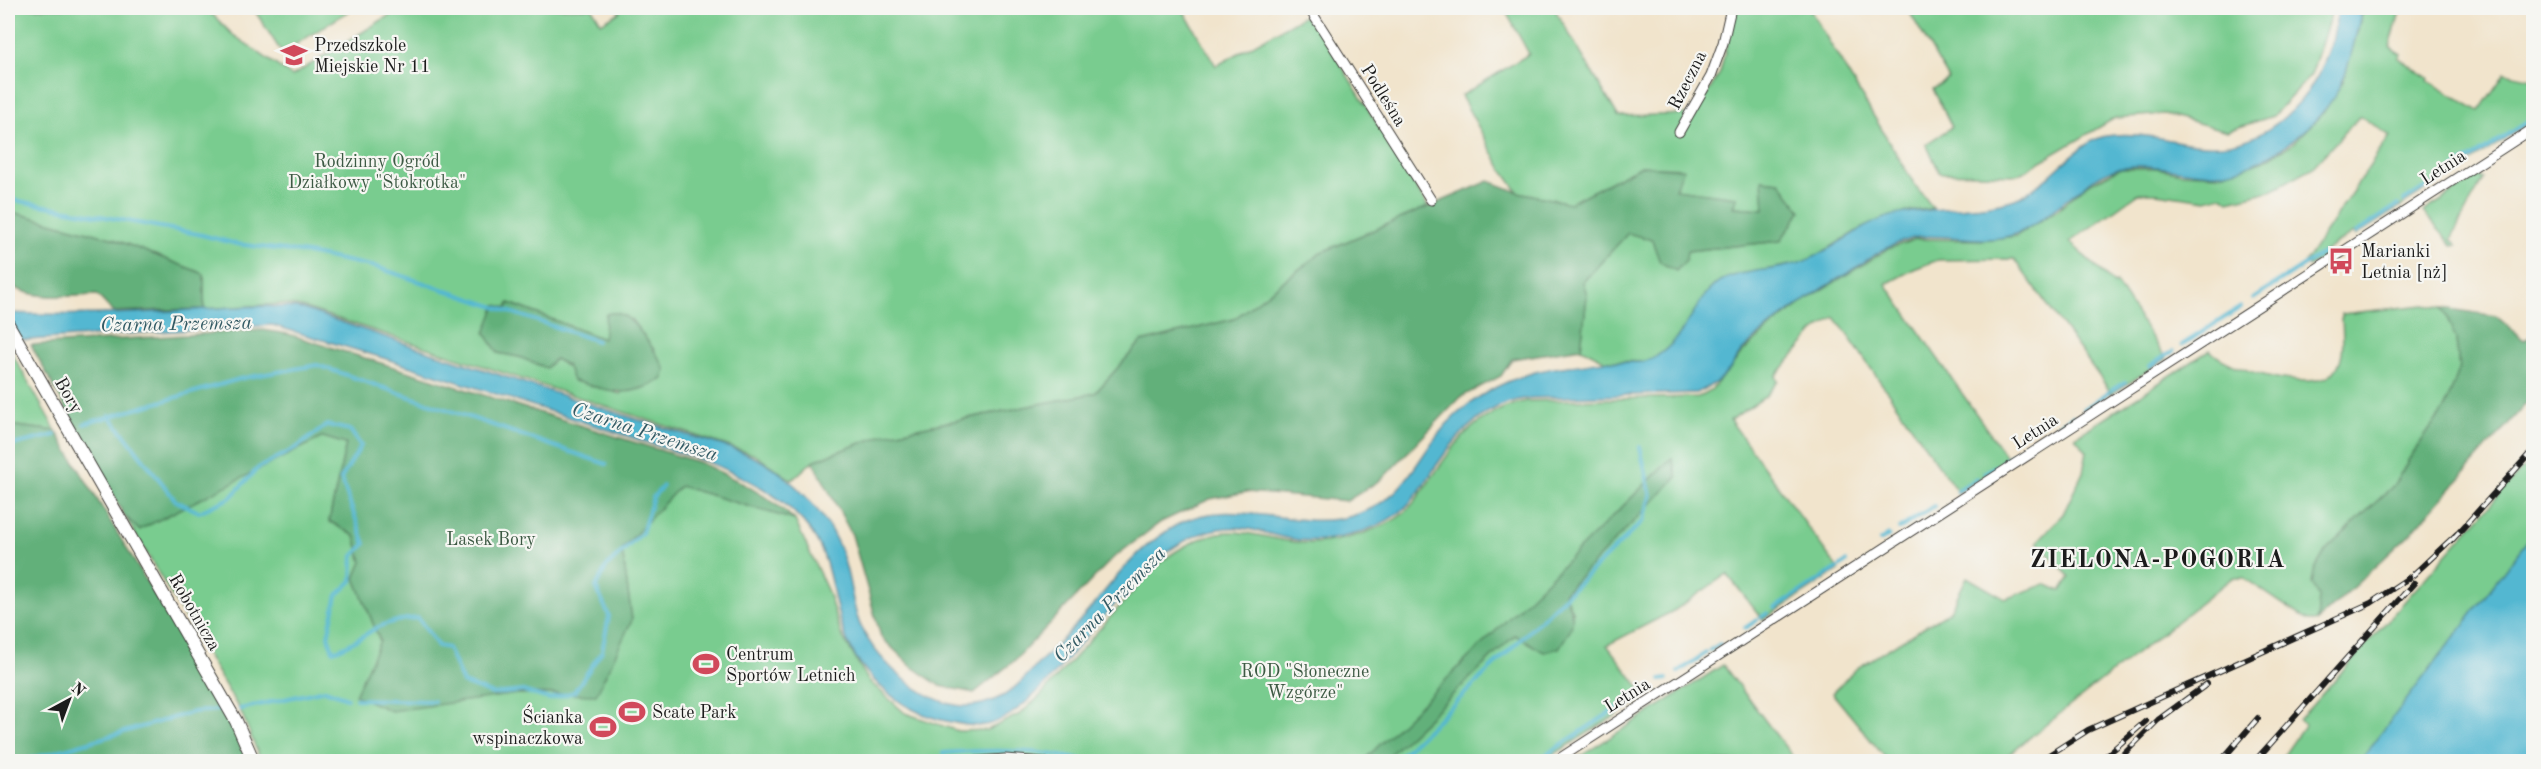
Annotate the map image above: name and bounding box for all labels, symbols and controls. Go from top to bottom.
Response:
place label: Przedszkole Miejskie Nr 11 [314,37,431,76]
school or university icon: Przedszkole Miejskie Nr 11 [279,40,309,70]
street label: Rzeczna [1665,48,1710,113]
street label: Podleśna [1357,61,1409,130]
street label: Letnia [2418,147,2470,189]
park label: Rodzinny Ogród Działkowy "Stokrotka" [288,153,466,192]
place label: Marianki Letnia [nż] [2361,243,2447,282]
bus stop icon: Marianki Letnia [nż] [2326,246,2356,276]
water label: Czarna Przemsza [100,314,252,336]
street label: Bory [51,374,86,417]
water label: Czarna Przemsza [569,400,720,466]
street label: Letnia [2010,411,2062,453]
park label: Lasek Bory [446,531,536,549]
water label: Czarna Przemsza [1050,544,1171,667]
district label: ZIELONA-POGORIA [2030,549,2286,573]
street label: Robotnicza [165,571,223,654]
place label: Centrum Sportów Letnich [726,646,856,685]
sports icon: Centrum Sportów Letnich [691,649,721,679]
park label: ROD "Słoneczne Wzgórze" [1241,663,1369,702]
north arrow [39,670,99,730]
street label: Letnia [1602,675,1654,717]
text: N [68,680,88,701]
sports icon: Scate Park [617,697,647,727]
place label: Ścianka wspinaczkowa [472,704,583,748]
place label: Scate Park [652,704,737,722]
sports icon: Ścianka wspinaczkowa [588,712,618,742]

